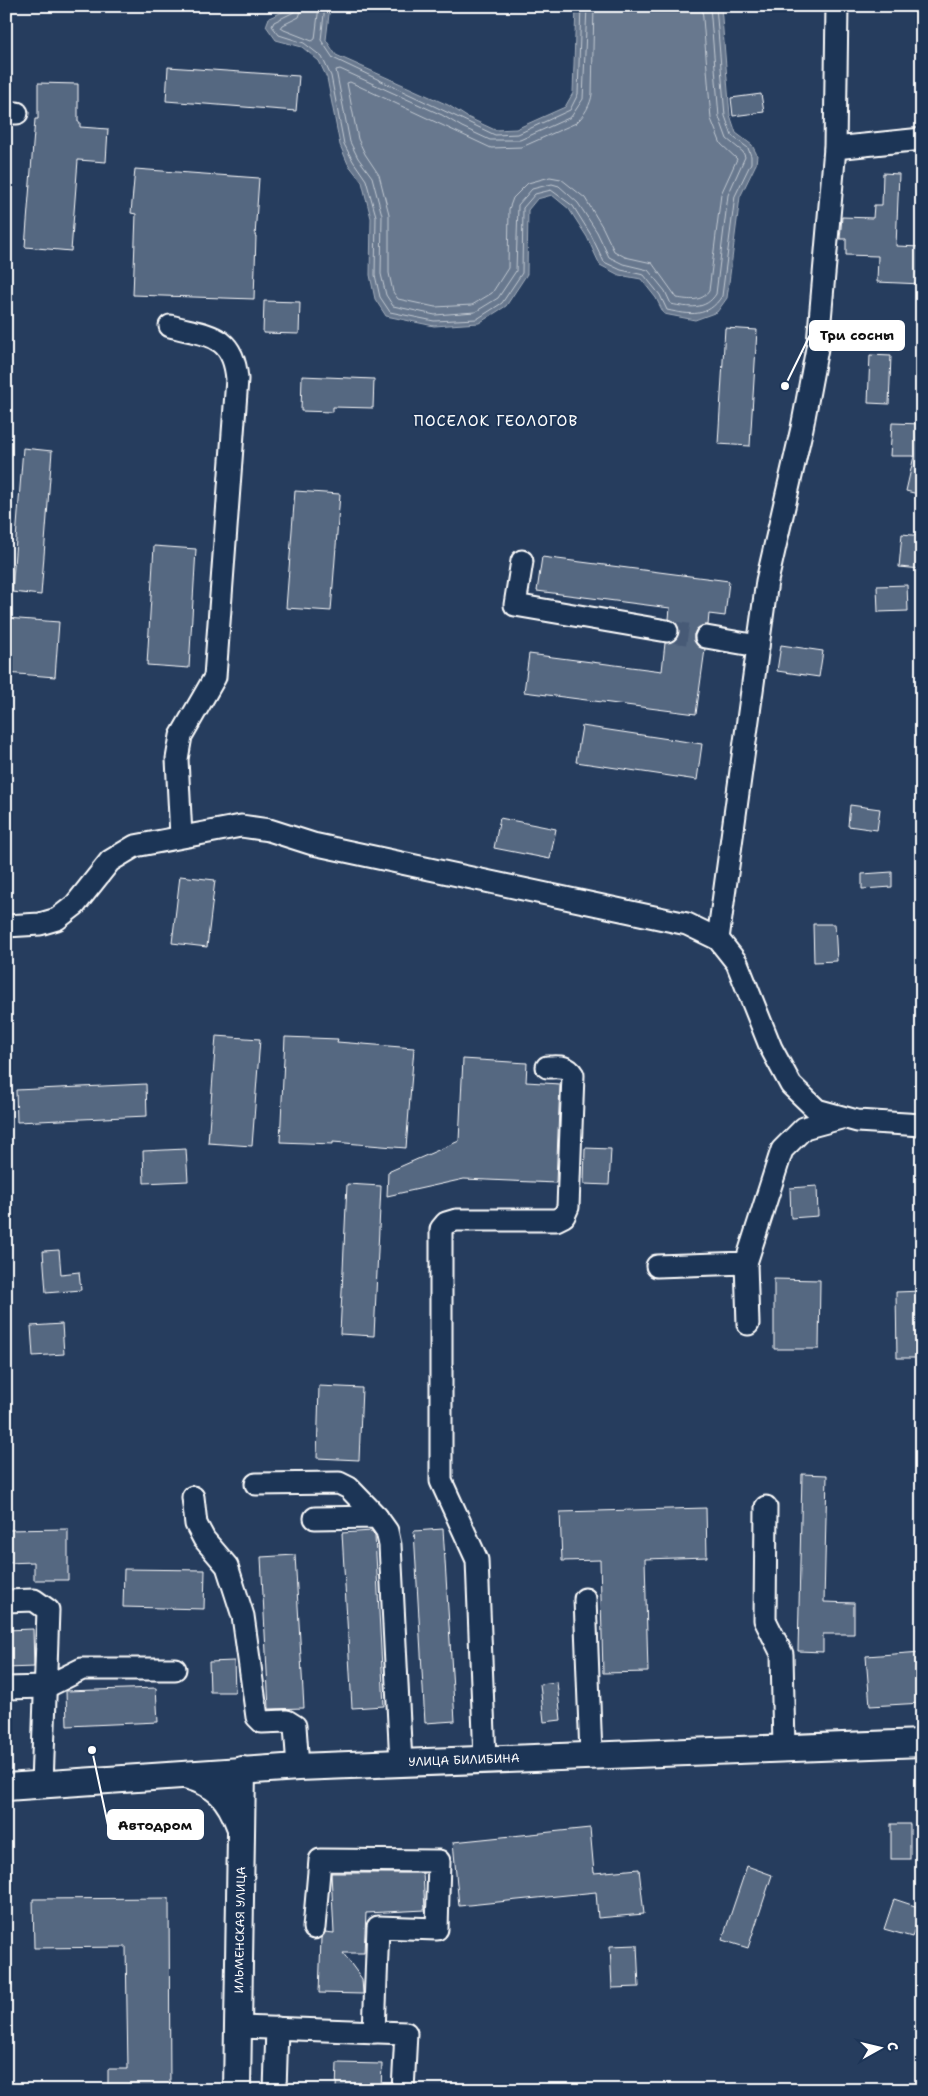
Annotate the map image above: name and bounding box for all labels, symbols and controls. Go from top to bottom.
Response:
callout: Три сосны [810,321,904,350]
text: Три сосны [820,326,894,344]
district label: ПОСЕЛОК ГЕОЛОГОВ [414,411,578,431]
street label: УЛИЦА БИЛИБИНА [408,1750,520,1770]
callout: Автодром [108,1810,203,1839]
text: Автодром [118,1816,193,1834]
street label: ИЛЬМЕНСКАЯ УЛИЦА [231,1866,249,1994]
north arrow [856,2024,906,2074]
text: С [883,2041,902,2052]

